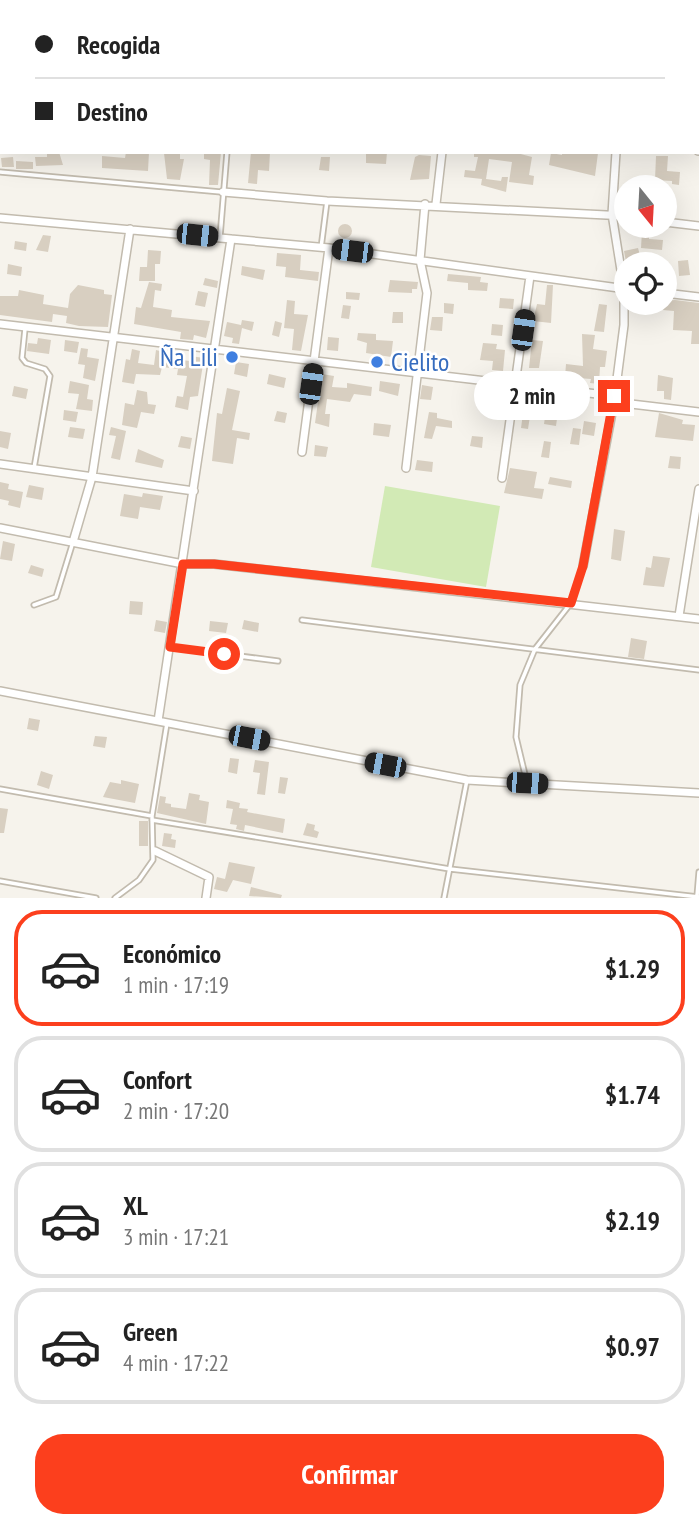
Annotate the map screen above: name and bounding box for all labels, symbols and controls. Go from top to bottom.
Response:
text: Recogida [77,28,160,61]
text: Destino [77,95,148,128]
north arrow [614,175,677,238]
map controls [614,175,677,315]
car [176,222,219,248]
car [330,238,375,264]
button: locate [614,252,677,315]
car [510,308,537,352]
place label: Ña Lili [160,340,218,373]
place label: Cielito [391,345,449,378]
marker: Ña Lili [224,349,240,365]
marker: Cielito [369,354,385,370]
car [298,362,325,406]
callout: 2 min [474,372,590,420]
route end [598,380,630,412]
text: 2 min [509,381,555,410]
route start [208,638,240,670]
car [227,724,272,752]
car [363,751,408,779]
car [506,771,549,795]
icon: car [39,937,102,1000]
text: Económico [123,937,221,970]
text: $1.29 [605,952,660,985]
text: 1 min · 17:19 [123,970,229,999]
icon: car [39,1063,102,1126]
text: Confort [123,1063,192,1096]
text: $1.74 [605,1078,660,1111]
text: 2 min · 17:20 [123,1096,229,1125]
icon: car [39,1189,102,1252]
text: XL [123,1189,148,1222]
text: $2.19 [605,1204,660,1237]
text: 3 min · 17:21 [123,1222,229,1251]
icon: car [39,1315,102,1378]
text: Green [123,1315,178,1348]
text: $0.97 [605,1330,660,1363]
text: 4 min · 17:22 [123,1348,229,1377]
button: Confirmar [35,1434,664,1514]

